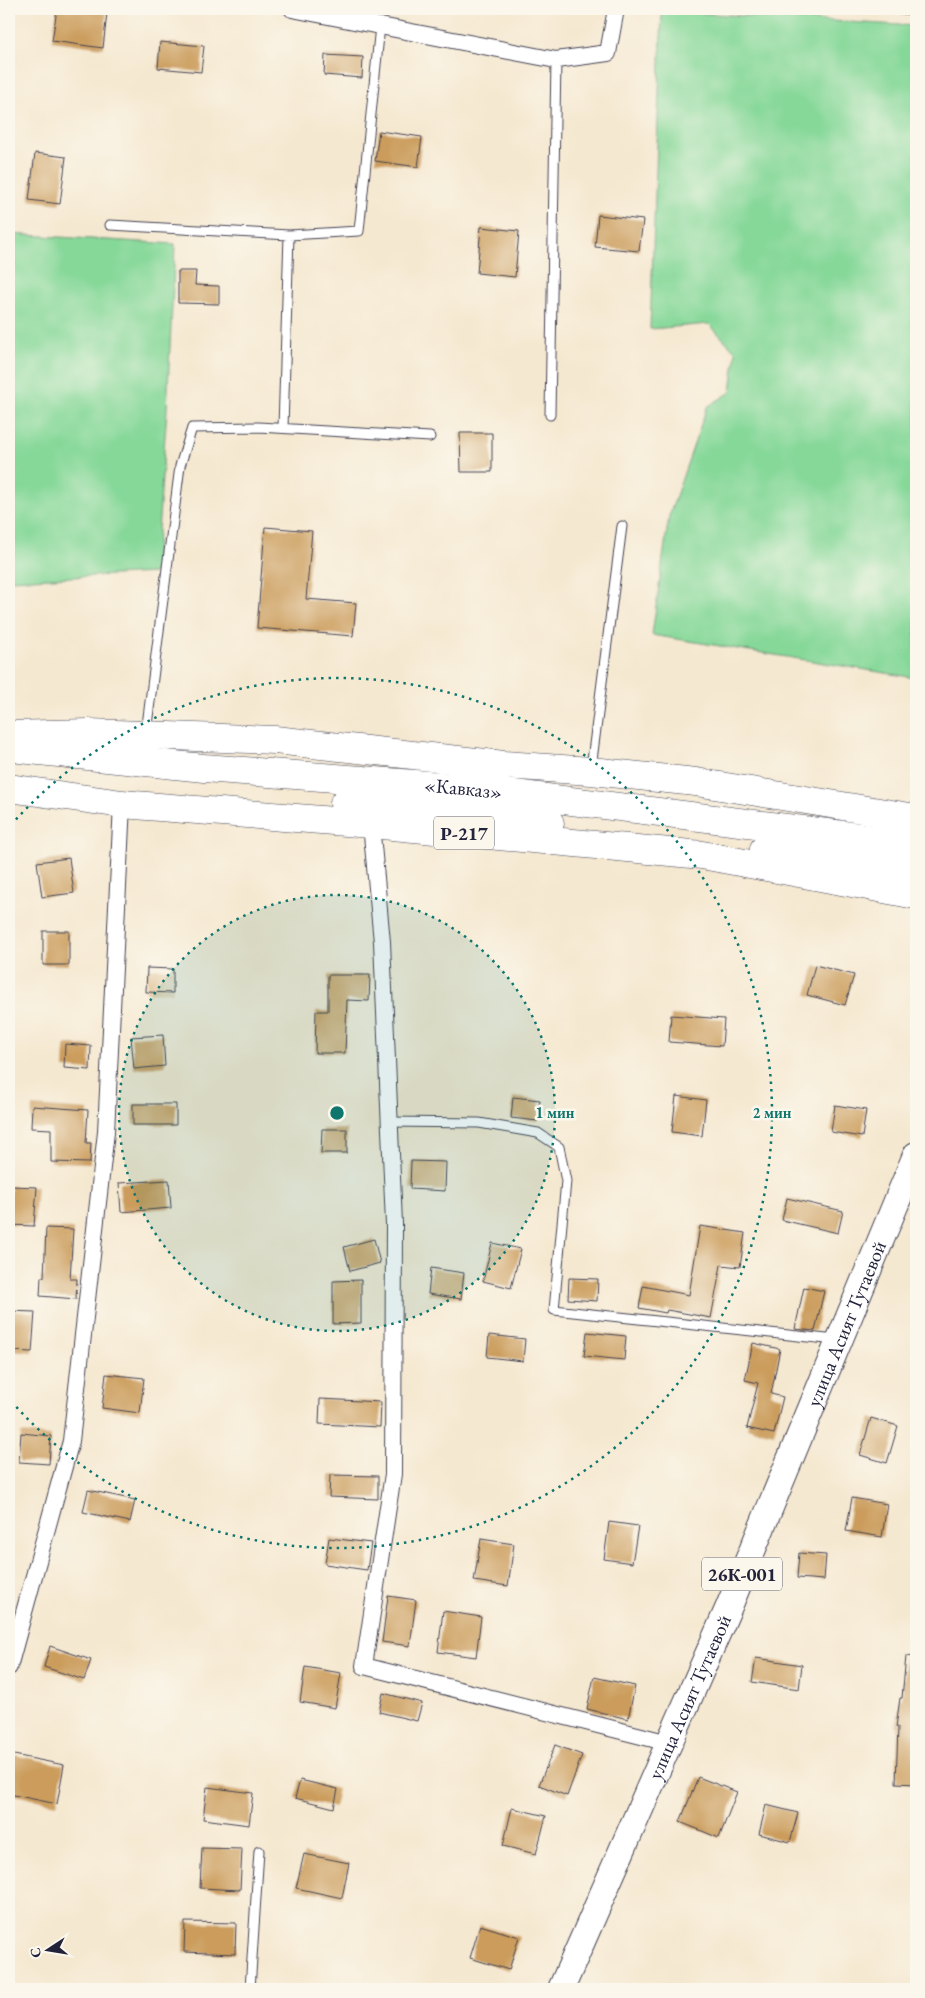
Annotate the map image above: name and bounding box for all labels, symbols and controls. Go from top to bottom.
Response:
street label: «Кавказ» [423,772,504,805]
road number: Р-217 [434,816,494,850]
text: 1 мин [535,1103,575,1122]
text: 2 мин [752,1103,792,1122]
centre of rings [328,1104,346,1122]
street label: улица Асият Тутаевой [800,1236,892,1410]
road number: 26К-001 [702,1558,782,1590]
street label: улица Асият Тутаевой [642,1610,737,1783]
north arrow [22,1926,72,1976]
text: С [25,1946,45,1959]

